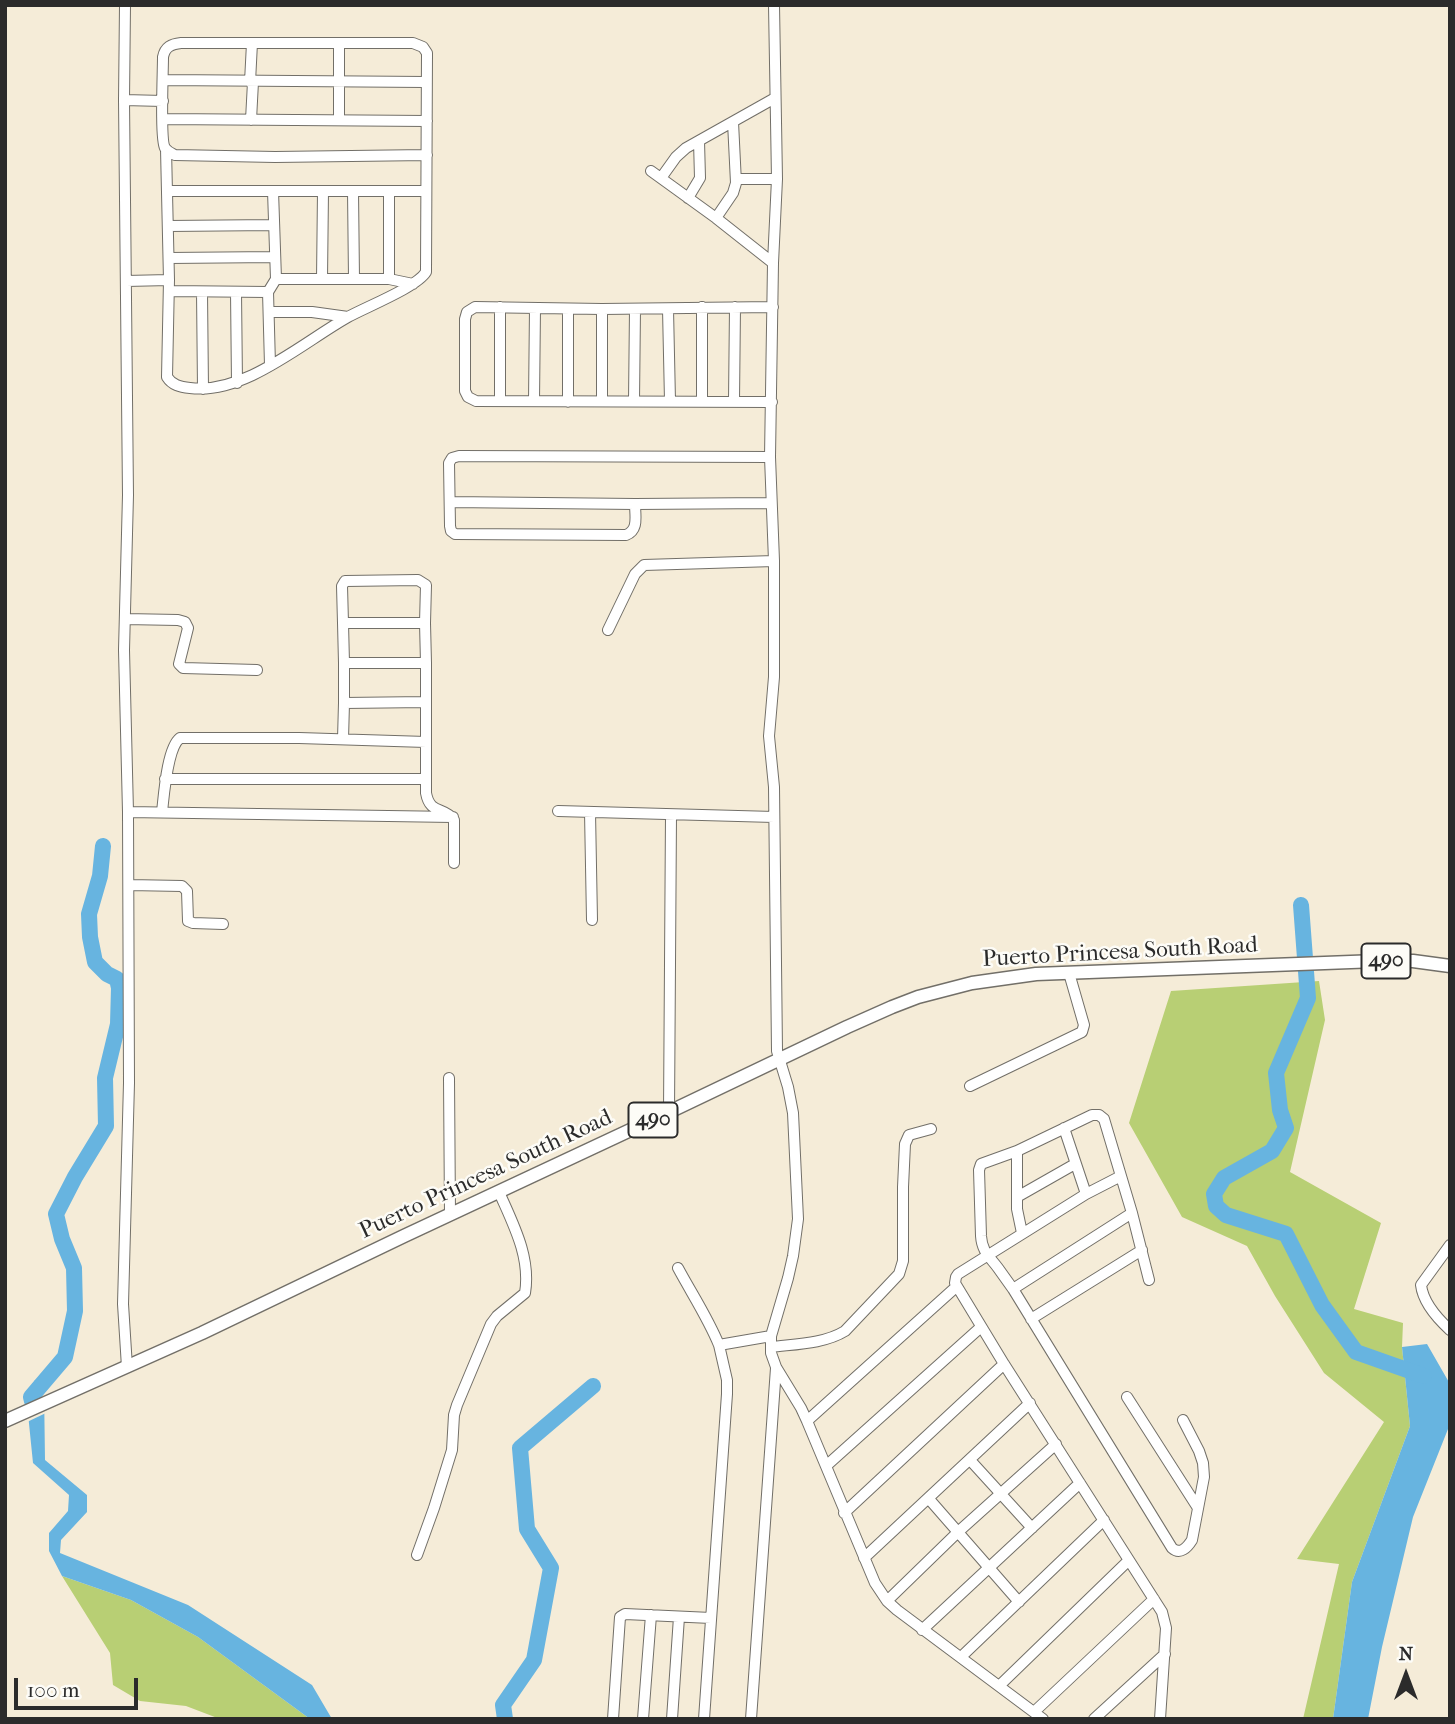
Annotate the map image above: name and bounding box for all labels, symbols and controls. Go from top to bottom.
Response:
street label: Puerto Princesa South Road [982,932,1258,974]
road number: 490 [1362,944,1410,978]
road number: 490 [628,1102,678,1138]
street label: Puerto Princesa South Road [355,1104,617,1246]
north arrow [1371,1640,1441,1710]
text: N [1399,1643,1413,1665]
scale bar [18,1664,142,1708]
text: 100 m [27,1678,80,1702]

